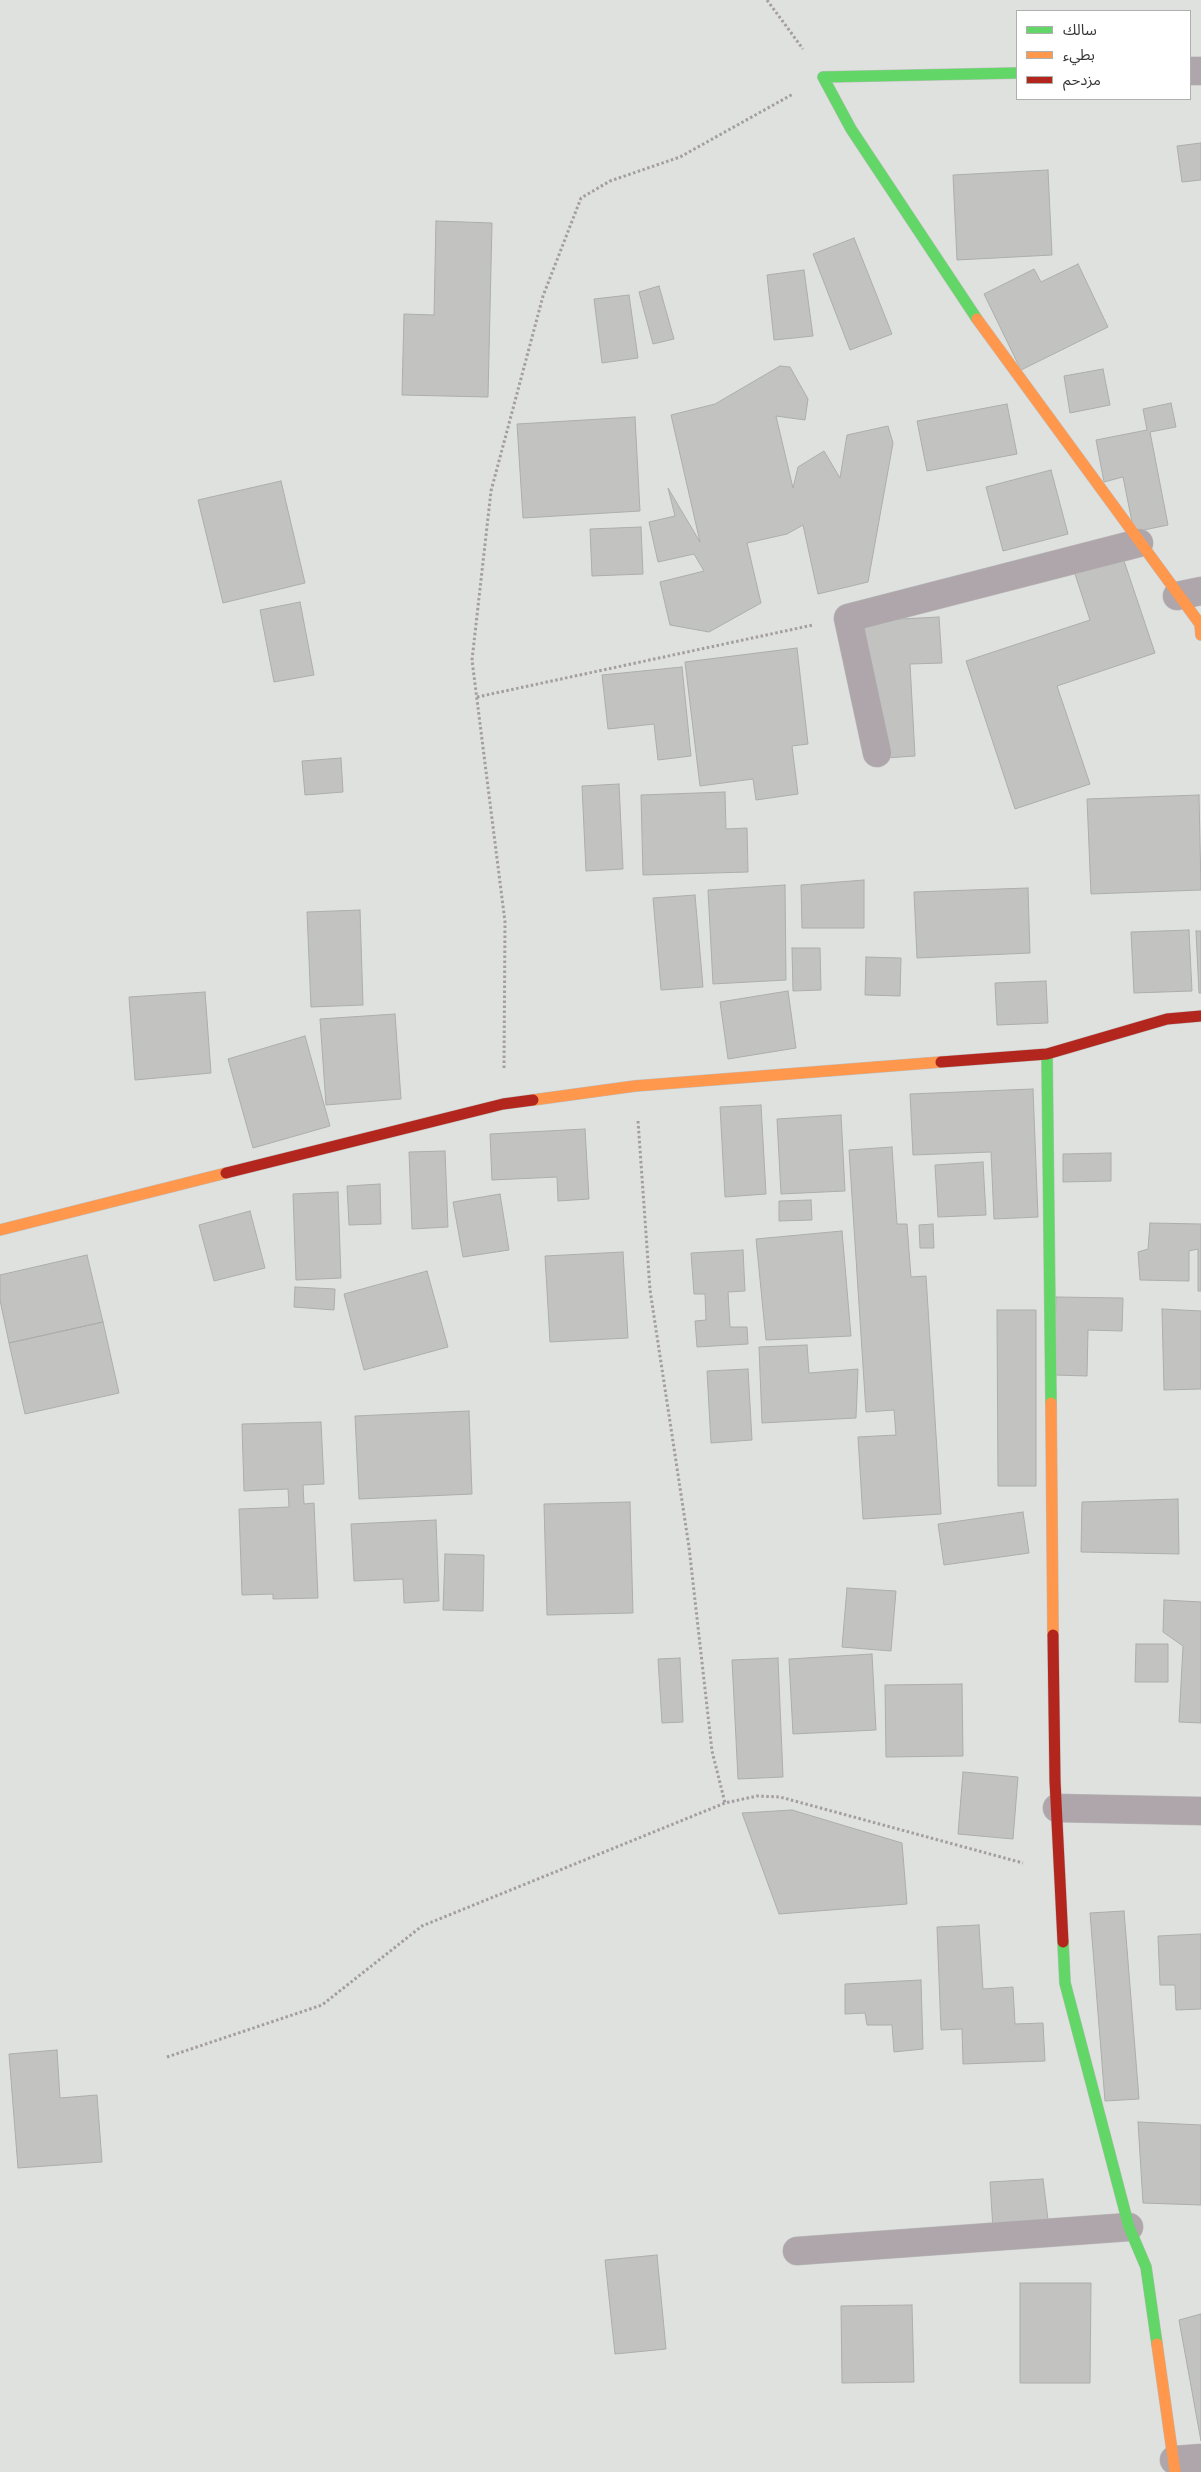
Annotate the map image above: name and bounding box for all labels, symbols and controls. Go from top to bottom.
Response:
legend [1016,10,1191,100]
text: سالك [1063,21,1097,39]
text: بطيء [1063,46,1095,64]
text: مزدحم [1063,71,1101,89]

